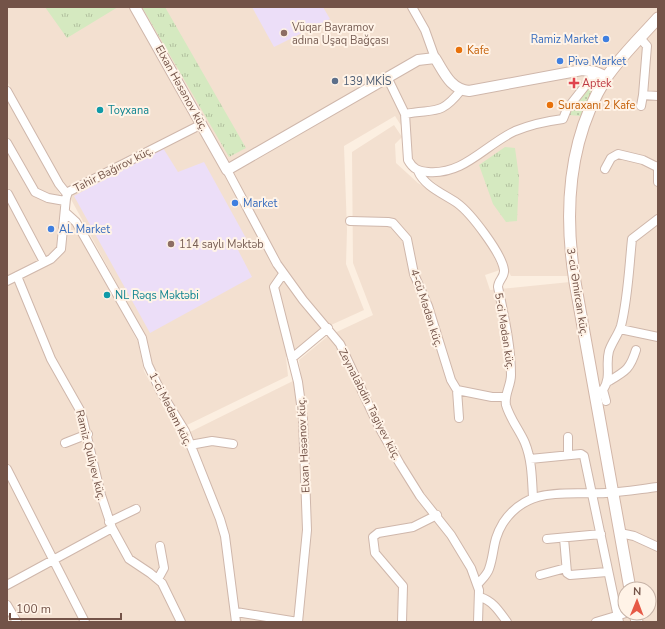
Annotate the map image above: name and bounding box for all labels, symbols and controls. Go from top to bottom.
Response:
place label: Vüqar Bayramov adına Uşaq Bağçası [291,20,389,48]
marker: Vüqar Bayramov adına Uşaq Bağçası [279,28,289,38]
place label: Ramiz Market [531,32,598,47]
marker: Ramiz Market [601,34,611,44]
street label: Elxan Həsənov küç. [152,43,211,134]
place label: Kafe [467,43,489,58]
marker: Kafe [454,45,464,55]
place label: Pivə Market [568,54,626,69]
marker: Pivə Market [555,56,565,66]
place label: 139 MKİS [343,74,392,89]
marker: 139 MKİS [330,76,340,86]
place label: Aptek [582,76,612,91]
marker: Aptek [569,78,579,88]
place label: Suraxanı 2 Kafe [558,98,635,113]
marker: Suraxanı 2 Kafe [545,100,555,110]
place label: Toyxana [108,103,149,118]
marker: Toyxana [95,105,105,115]
street label: Tahir Bağırov küç. [71,143,155,196]
place label: Market [243,196,277,211]
marker: Market [230,198,240,208]
place label: AL Market [59,222,110,237]
marker: AL Market [46,224,56,234]
place label: 114 saylı Məktəb [179,237,264,252]
marker: 114 saylı Məktəb [166,239,176,249]
street label: 3-cü Əmircan küç. [563,247,592,337]
street label: 4-cü Mədən küç. [407,267,446,349]
place label: NL Rəqs Məktəbi [115,288,199,303]
marker: NL Rəqs Məktəbi [102,290,112,300]
street label: 5-ci Mədən küç. [491,291,518,371]
street label: Zeynalabdin Tagiyev küç. [335,346,404,463]
street label: 1-ci Mədəm küç. [145,370,196,449]
street label: Elxan Həsənov küç. [294,397,313,493]
street label: Ramiz Quliyev küç. [72,408,109,502]
north arrow [617,581,657,621]
text: N [633,584,641,599]
scale bar [10,595,121,621]
text: 100 m [16,601,51,617]

